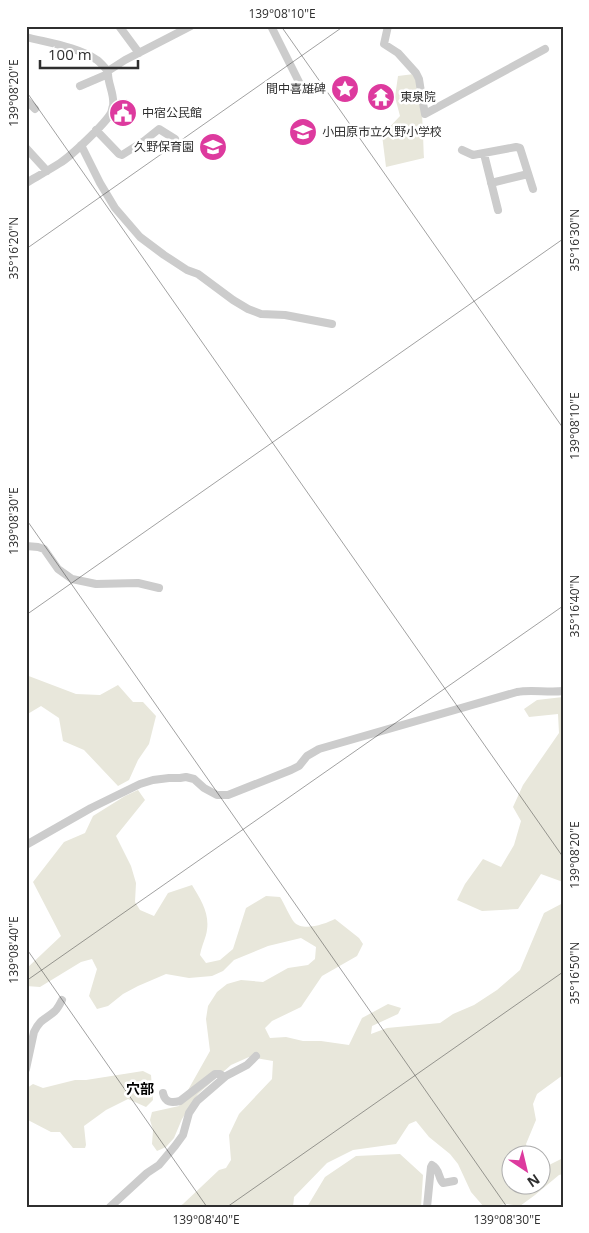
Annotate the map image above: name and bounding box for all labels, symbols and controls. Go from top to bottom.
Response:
text: 139°08'10"E [248,5,316,22]
scale bar [40,38,138,70]
text: 100 m [48,44,92,64]
text: 139°08'20"E [5,59,22,127]
place icon: 間中喜雄碑 [330,74,360,104]
place label: 間中喜雄碑 [266,80,326,97]
temple icon: 東泉院 [366,82,396,112]
place label: 東泉院 [400,88,436,105]
public building icon: 中宿公民館 [108,98,138,128]
place label: 中宿公民館 [142,104,202,121]
school or university icon: 小田原市立久野小学校 [288,117,318,147]
place label: 小田原市立久野小学校 [322,123,442,140]
school or university icon: 久野保育園 [198,132,228,162]
place label: 久野保育園 [134,138,194,155]
text: 35°16'30"N [566,209,583,271]
text: 35°16'20"N [5,217,22,279]
text: 139°08'10"E [566,392,583,460]
text: 139°08'30"E [5,487,22,555]
text: 35°16'40"N [566,575,583,637]
text: 139°08'20"E [566,821,583,889]
text: 139°08'40"E [5,916,22,984]
text: 35°16'50"N [566,942,583,1004]
district label: 穴部 [126,1079,154,1098]
north arrow [502,1146,552,1196]
text: N [524,1170,544,1192]
text: 139°08'40"E [172,1211,240,1228]
text: 139°08'30"E [473,1211,541,1228]

